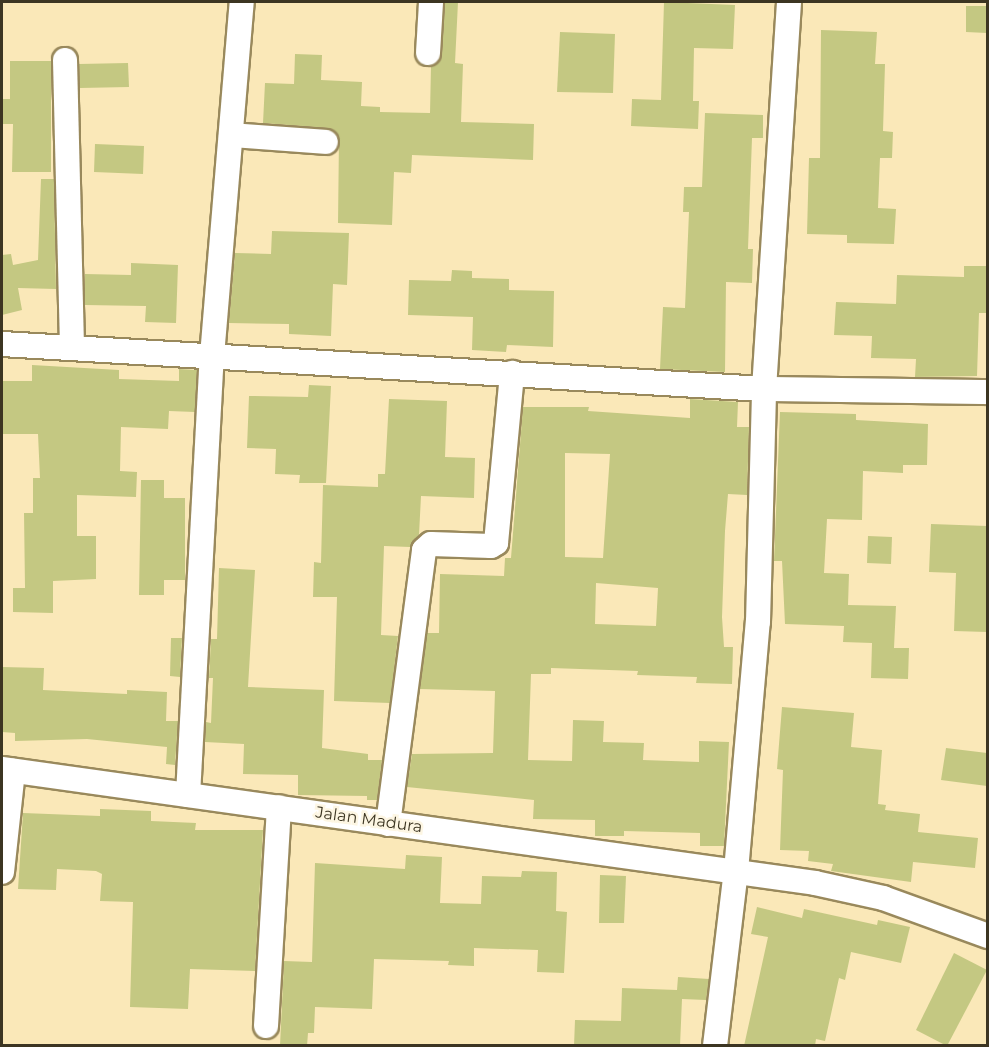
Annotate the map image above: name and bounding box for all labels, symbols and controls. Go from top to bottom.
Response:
street label: Jalan Madura [314,803,424,837]

